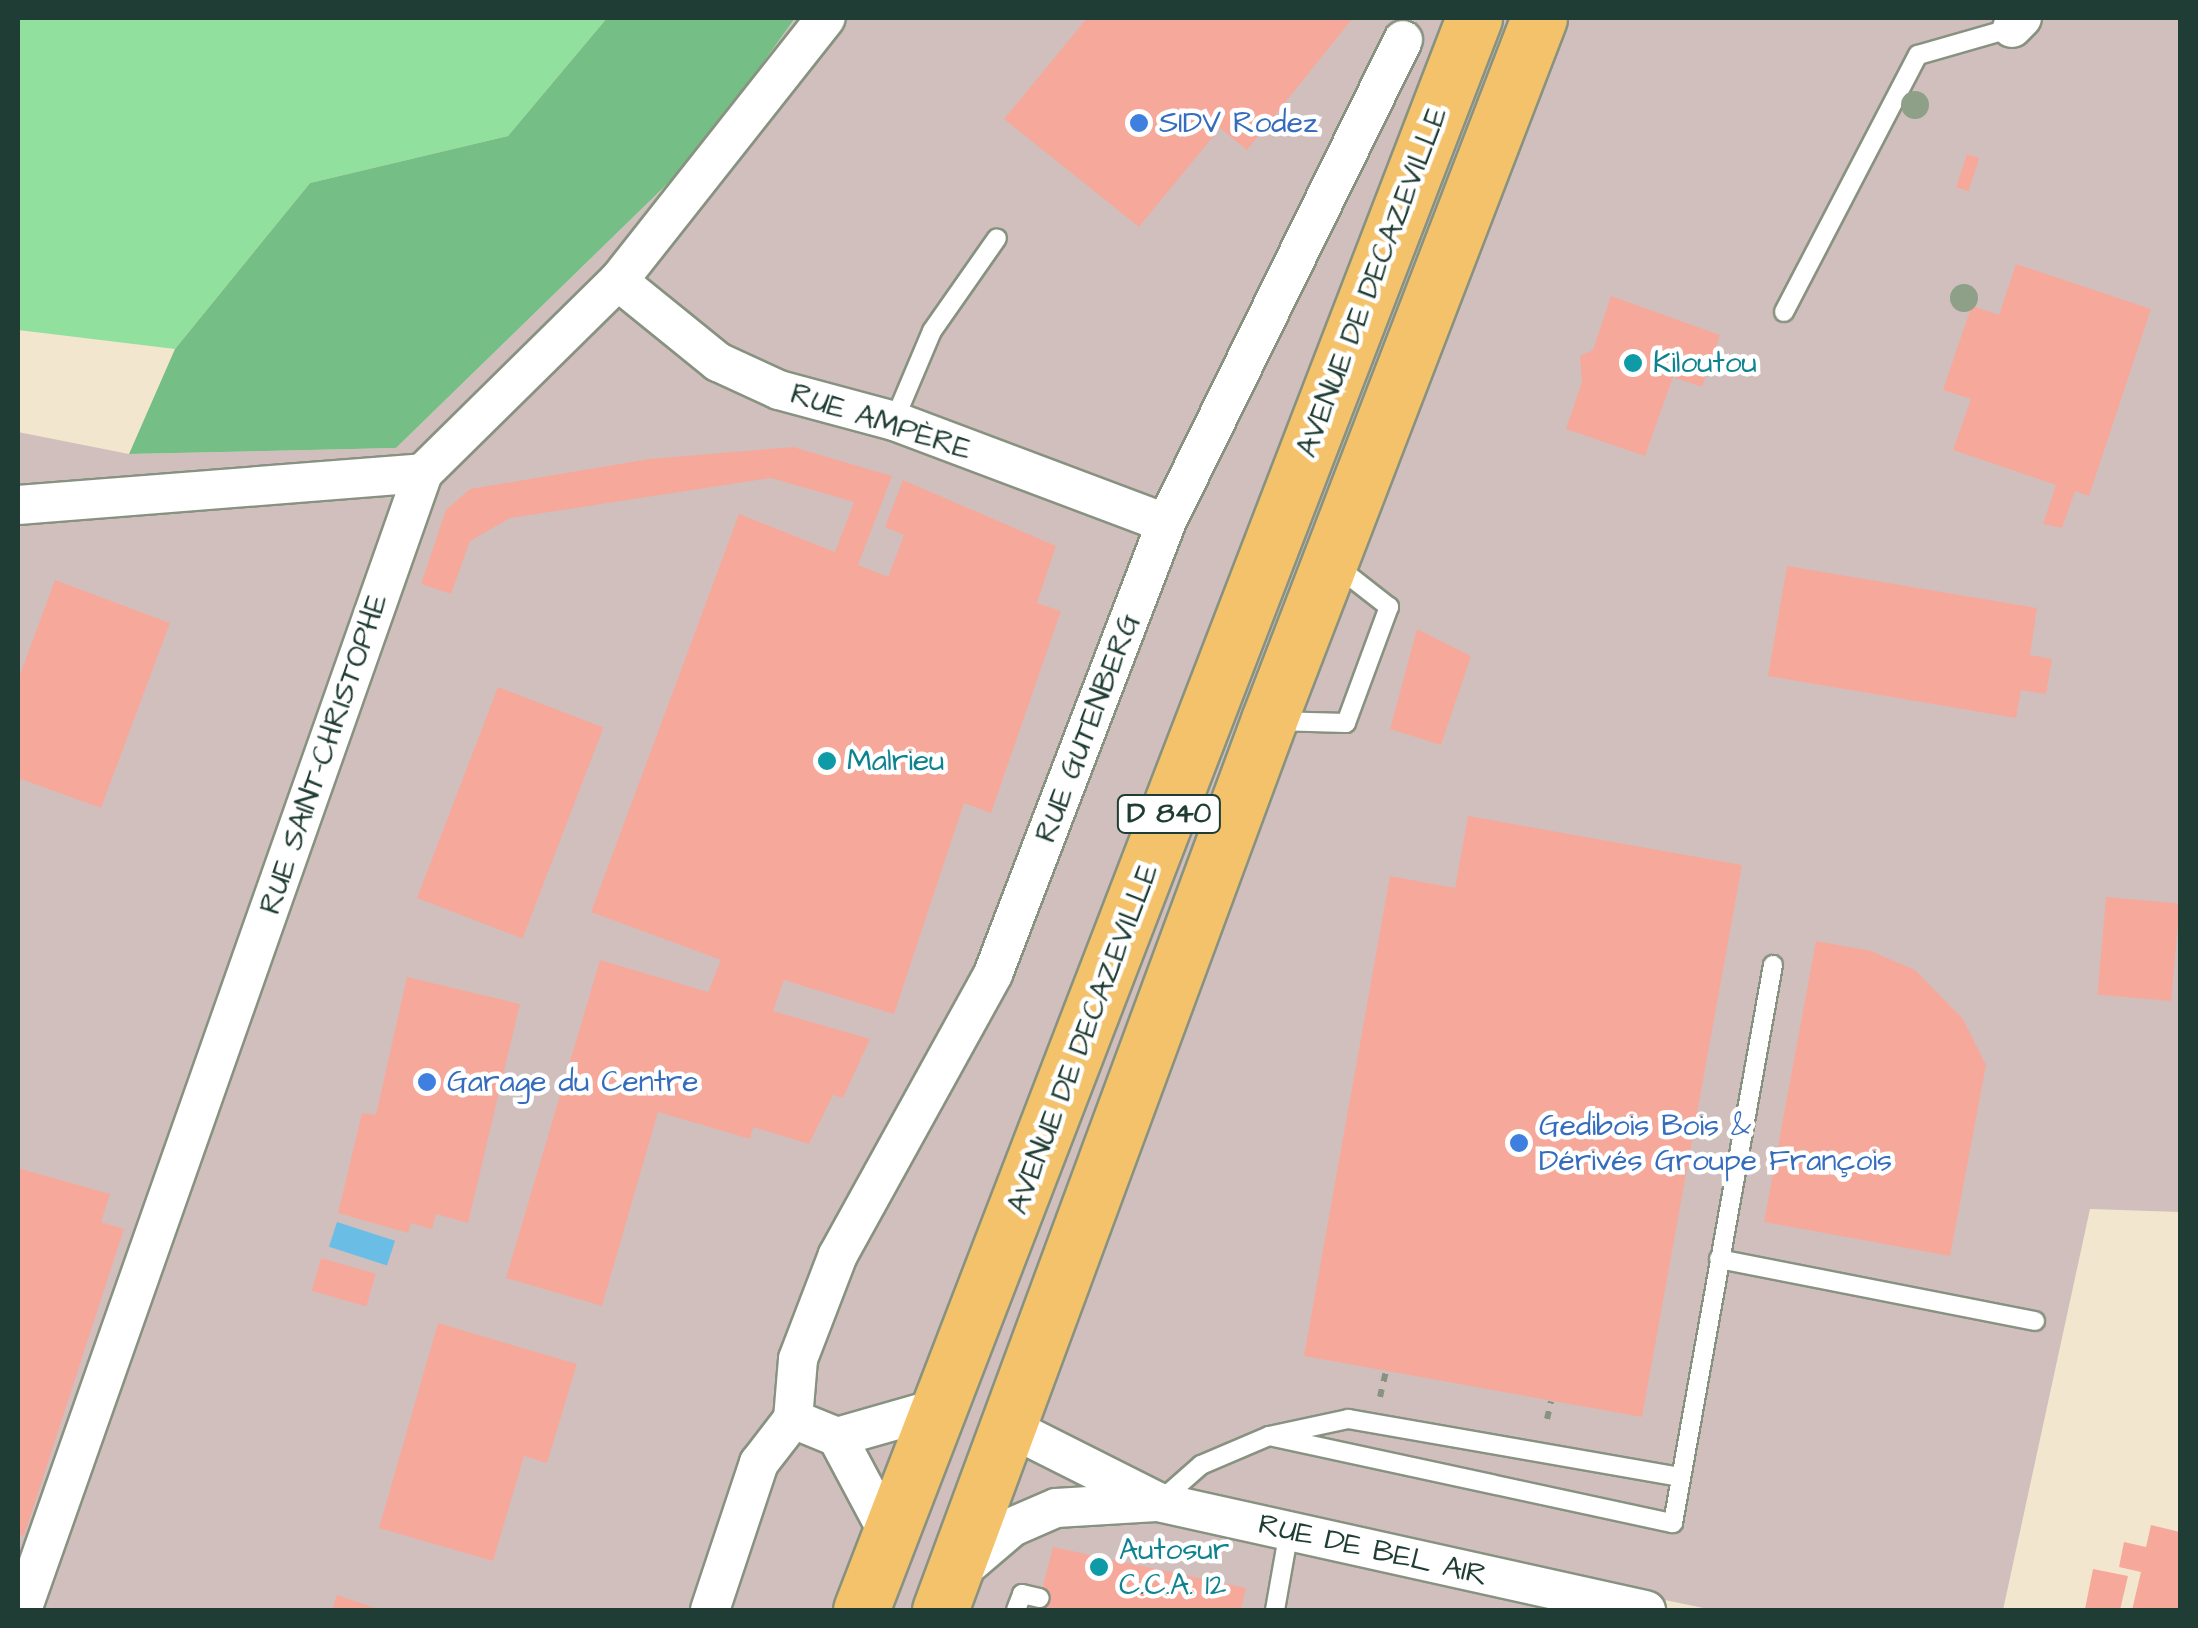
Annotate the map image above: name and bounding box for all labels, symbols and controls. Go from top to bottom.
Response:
street label: AVENUE DE DECAZEVILLE [1289,102,1455,462]
place label: SIDV Rodez [1159,105,1318,141]
marker: SIDV Rodez [1128,112,1150,134]
place label: Kiloutou [1653,345,1757,381]
marker: Kiloutou [1622,352,1644,374]
street label: RUE AMPÈRE [786,376,976,468]
street label: RUE SAINT-CHRISTOPHE [252,589,396,919]
street label: RUE GUTENBERG [1028,609,1148,847]
place label: Malrieu [847,743,944,779]
marker: Malrieu [816,750,838,772]
road number: D 840 [1116,791,1222,837]
street label: AVENUE DE DECAZEVILLE [1000,859,1166,1219]
place label: Garage du Centre [447,1064,699,1100]
marker: Garage du Centre [416,1071,438,1093]
place label: Gedibois Bois & Dérivés Groupe François [1539,1108,1892,1178]
marker: Gedibois Bois & Dérivés Groupe François [1508,1132,1530,1154]
street label: RUE DE BEL AIR [1255,1506,1491,1594]
place label: Autosur C.C.A. 12 [1119,1532,1229,1602]
marker: Autosur C.C.A. 12 [1088,1556,1110,1578]

